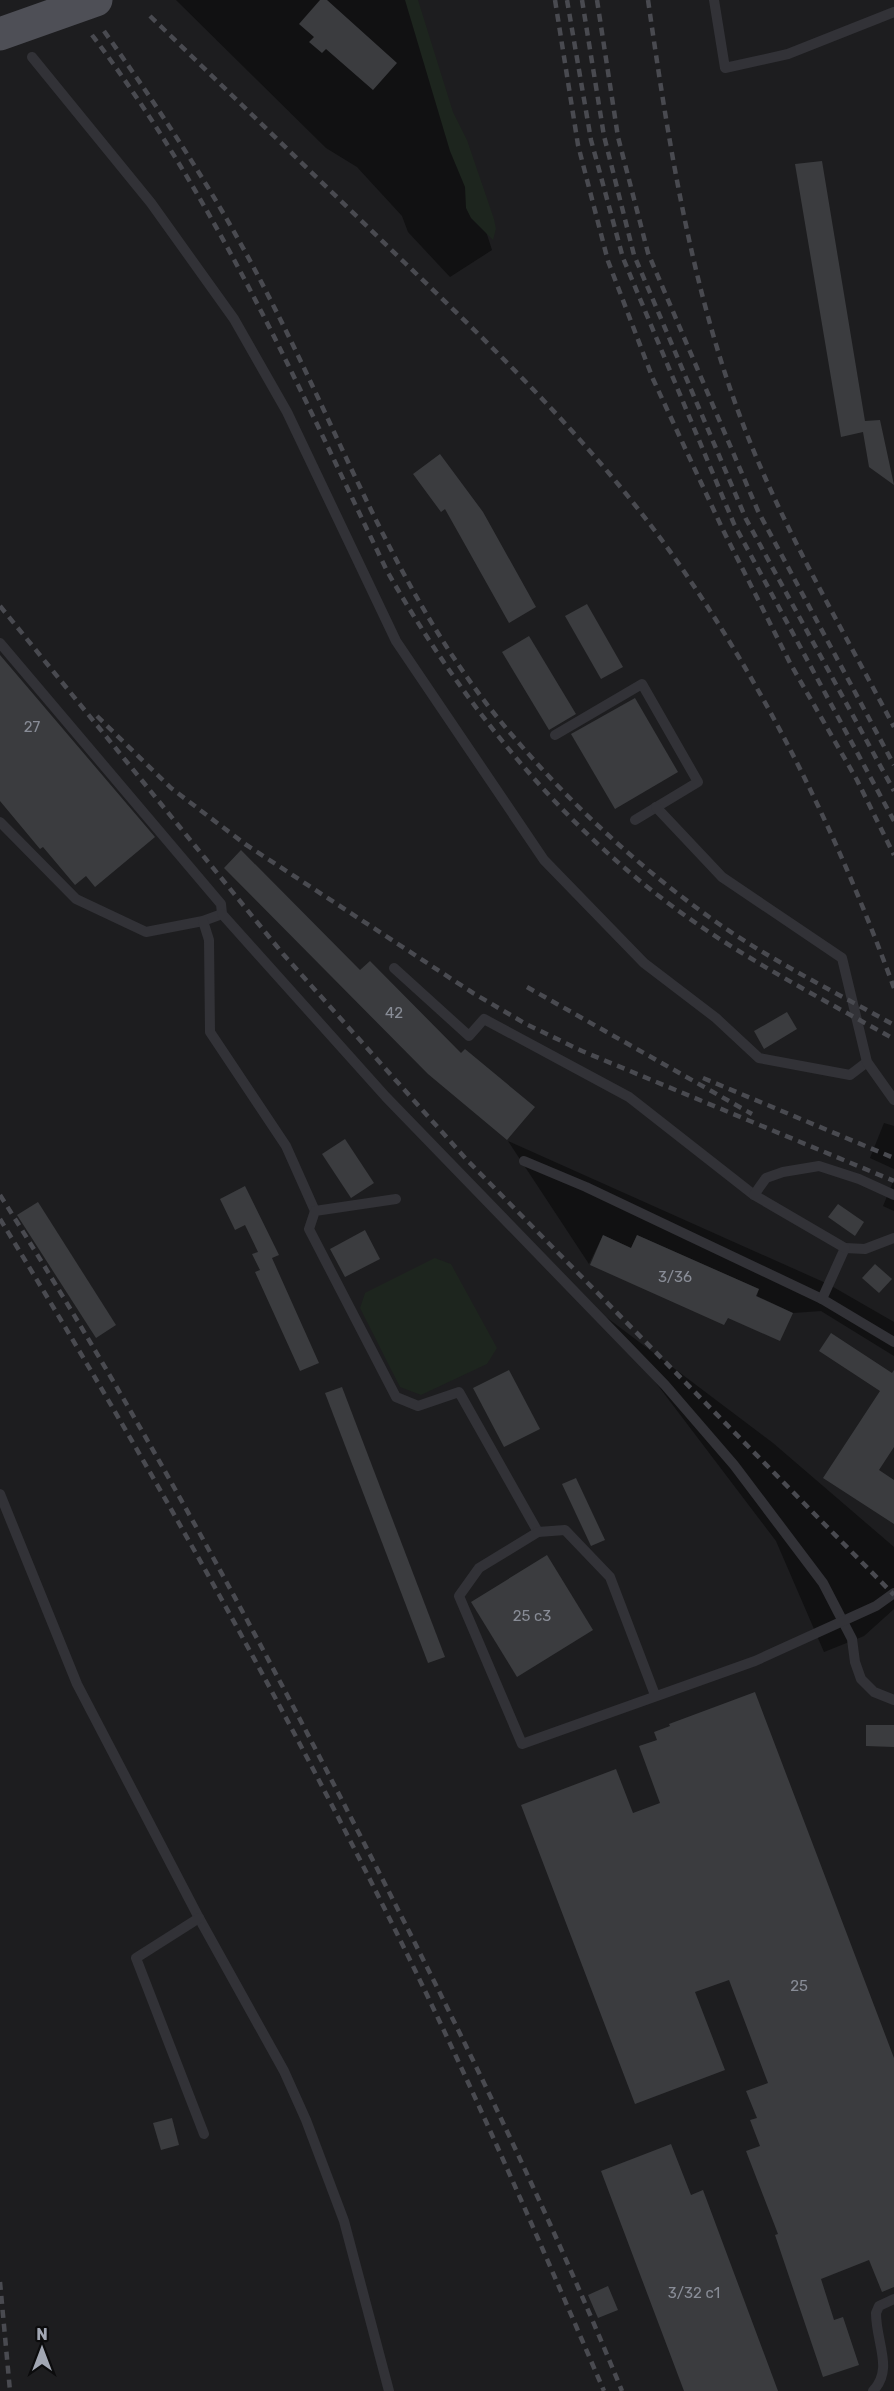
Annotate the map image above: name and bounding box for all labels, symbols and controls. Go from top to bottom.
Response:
house number: 27 [24,718,41,736]
house number: 42 [385,1004,403,1022]
house number: 3/36 [658,1268,692,1286]
house number: 25 с3 [513,1607,551,1625]
house number: 25 [790,1977,808,1995]
house number: 3/32 с1 [668,2284,720,2302]
north arrow [12,2319,72,2379]
text: N [36,2325,48,2344]

